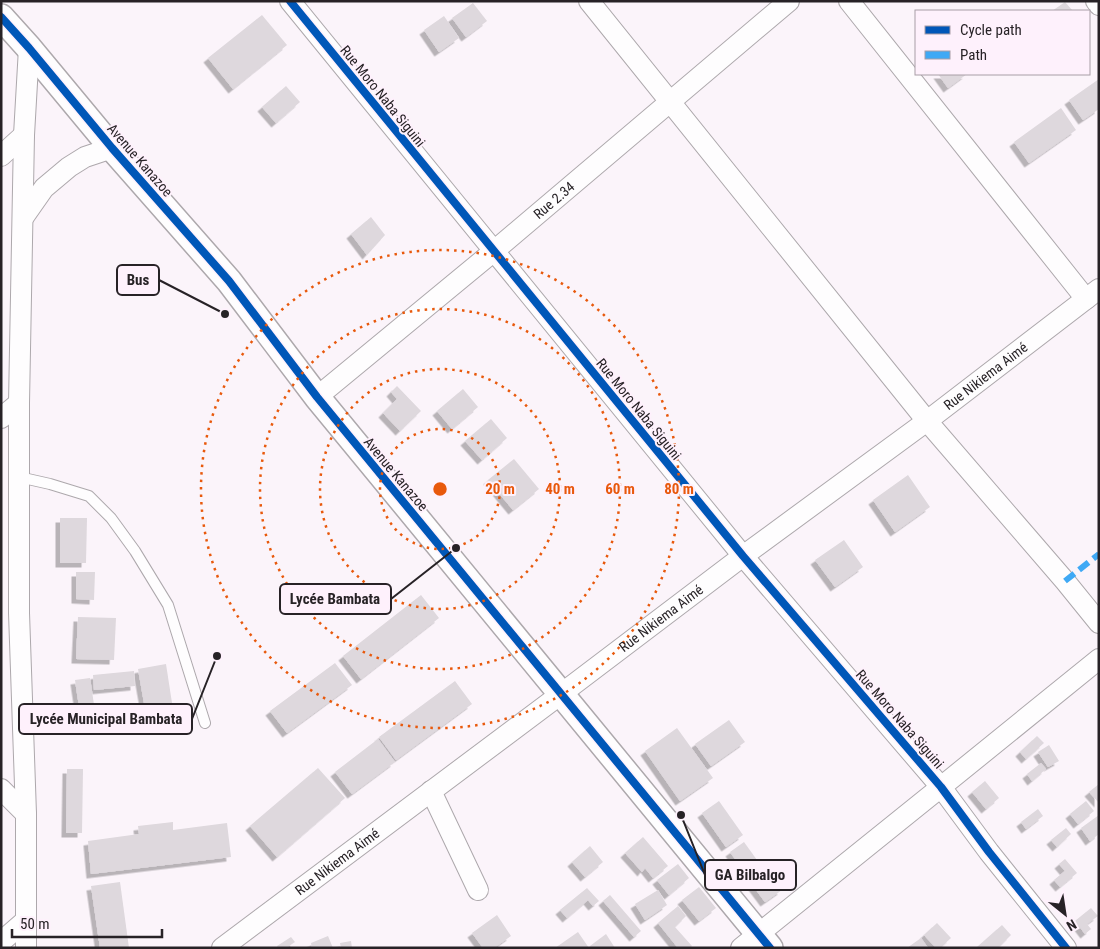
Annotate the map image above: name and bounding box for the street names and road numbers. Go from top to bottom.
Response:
street label: Rue Moro Naba Siguini [337,42,429,150]
street label: Avenue Kanazoe [104,120,176,200]
street label: Rue 2.34 [530,178,578,222]
street label: Rue Nikiema Aimé [941,339,1031,413]
street label: Rue Moro Naba Siguini [593,355,685,463]
street label: Avenue Kanazoe [361,434,432,514]
street label: Rue Nikiema Aimé [616,581,706,655]
street label: Rue Moro Naba Siguini [853,666,947,772]
street label: Rue Nikiema Aimé [292,825,383,898]

